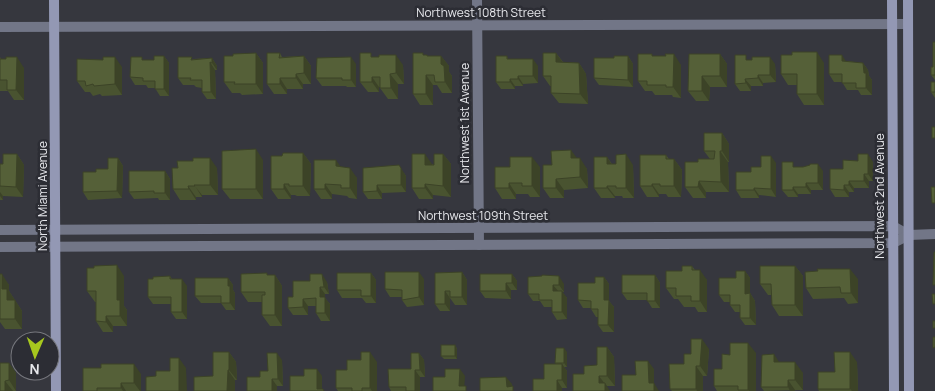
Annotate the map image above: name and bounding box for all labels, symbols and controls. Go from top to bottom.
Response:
street label: Northwest 108th Street [416,4,546,21]
street label: Northwest 1st Avenue [456,63,473,183]
street label: Northwest 2nd Avenue [871,133,888,259]
street label: North Miami Avenue [34,141,51,251]
street label: Northwest 109th Street [418,207,548,224]
north arrow [10,331,60,381]
text: N [29,360,40,379]

